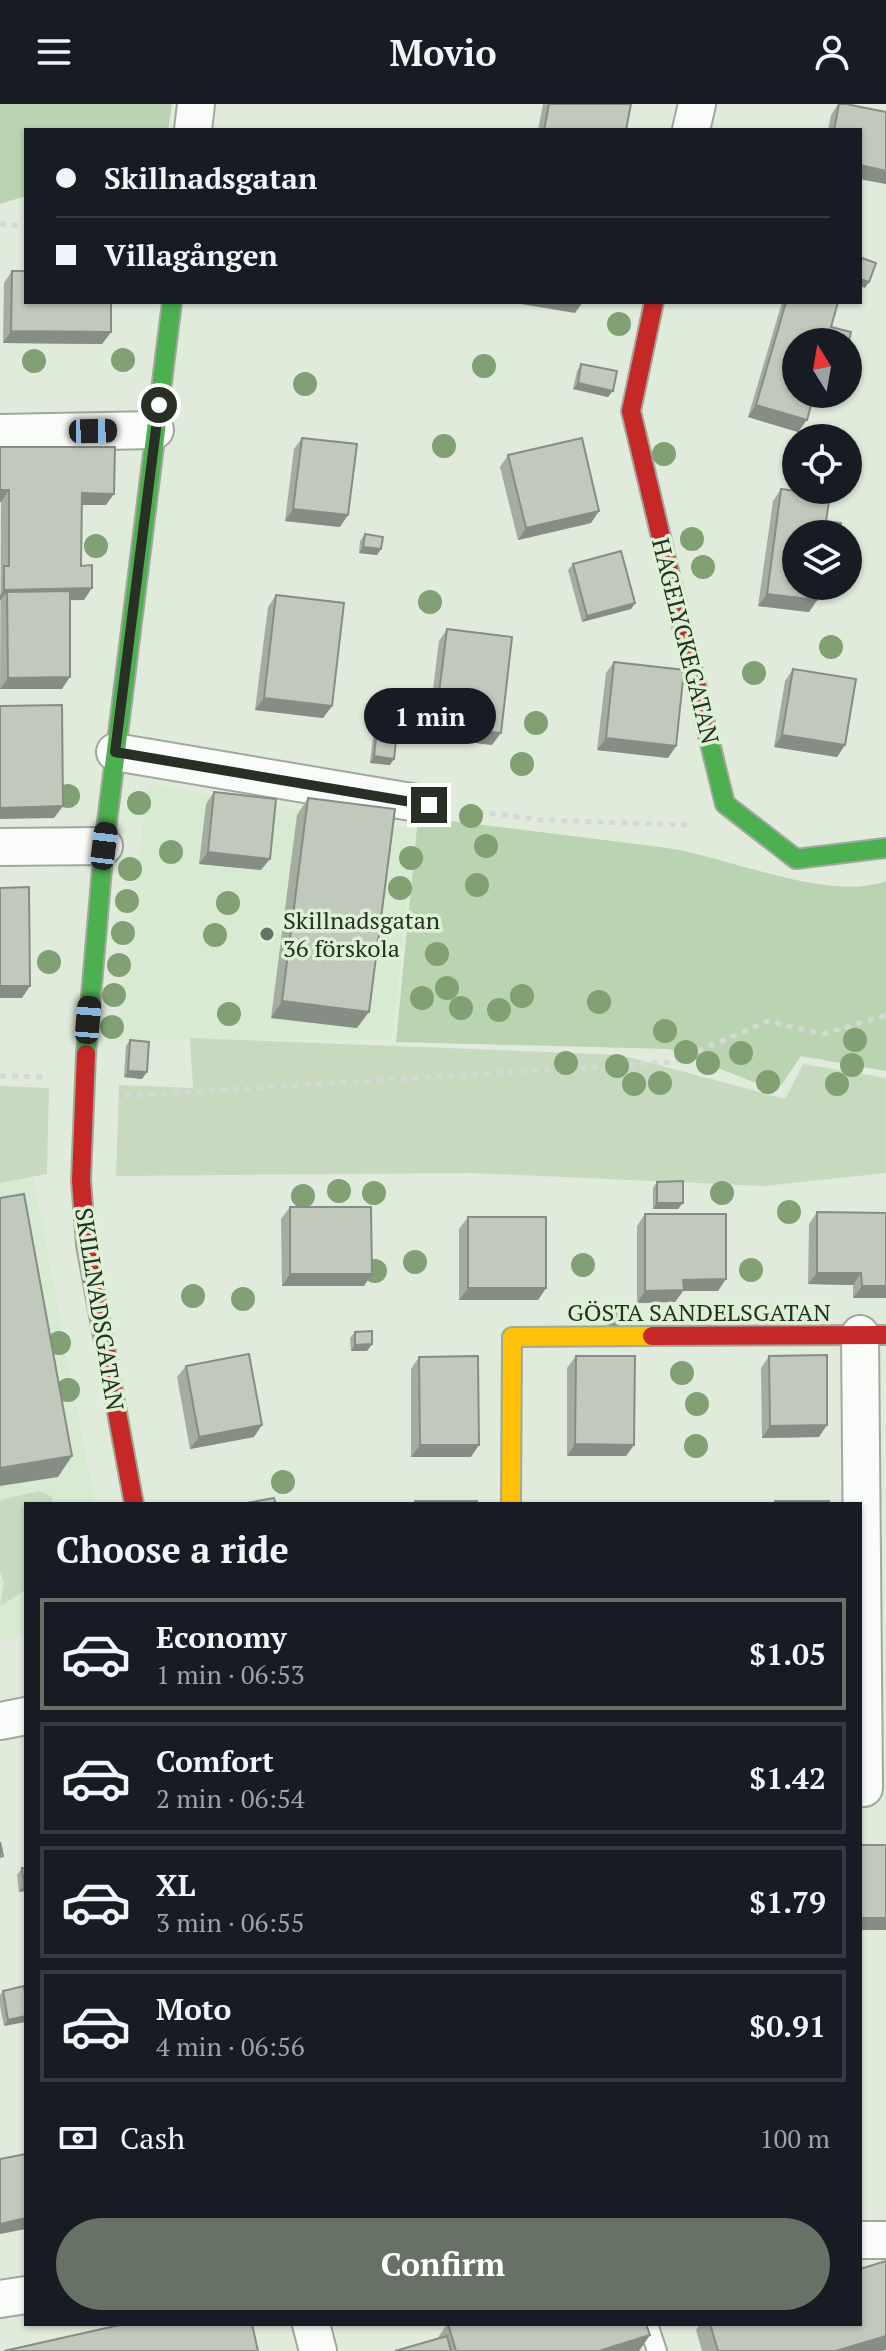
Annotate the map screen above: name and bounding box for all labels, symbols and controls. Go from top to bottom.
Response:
text: Movio [389,29,497,76]
icon: menu [32,30,76,74]
icon: person [810,30,854,74]
text: Skillnadsgatan [104,158,317,198]
text: Villagången [104,235,278,275]
north arrow [782,328,862,408]
map controls [782,328,862,600]
route start [141,387,177,423]
car [69,419,117,443]
button: locate [782,424,862,504]
button: layers [782,520,862,600]
street label: HAGELYCKEGATAN [645,535,727,747]
callout: 1 min [363,689,495,745]
text: 1 min [394,699,466,733]
route end [411,787,447,823]
car [89,821,119,871]
place label: Skillnadsgatan 36 förskola [283,904,440,964]
marker: Skillnadsgatan 36 förskola [258,925,276,943]
car [74,995,102,1045]
street label: SKILLNADSGATAN [68,1205,132,1413]
street label: GÖSTA SANDELSGATAN [567,1296,831,1328]
text: Choose a ride [56,1526,289,1573]
text: Economy [156,1617,287,1657]
icon: car [60,1618,132,1690]
text: $1.05 [749,1634,826,1674]
text: 1 min · 06:53 [156,1657,305,1691]
text: Comfort [156,1741,274,1781]
icon: car [60,1742,132,1814]
text: $1.42 [749,1758,826,1798]
text: 2 min · 06:54 [156,1781,305,1815]
text: XL [156,1865,195,1905]
icon: car [60,1866,132,1938]
text: $1.79 [749,1882,826,1922]
text: 3 min · 06:55 [156,1905,305,1939]
text: Moto [156,1989,231,2029]
icon: car [60,1990,132,2062]
text: $0.91 [749,2006,826,2046]
text: 4 min · 06:56 [156,2029,305,2063]
icon: cash [56,2116,100,2160]
text: Cash [120,2118,185,2158]
text: 100 m [760,2121,830,2155]
button: Confirm [56,2218,830,2310]

